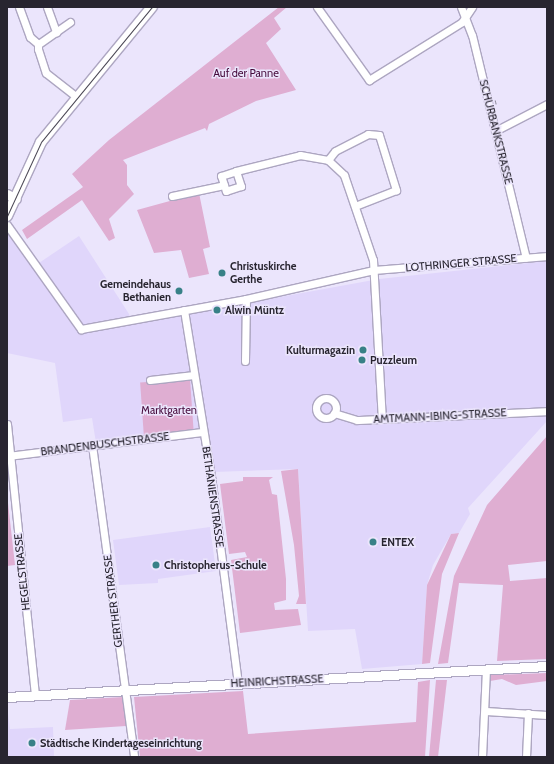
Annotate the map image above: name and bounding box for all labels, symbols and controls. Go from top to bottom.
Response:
park label: Auf der Panne [213,66,279,80]
street label: SCHÜRBANKSTRASSE [477,78,515,186]
street label: LOTHRINGER STRASSE [405,252,517,274]
place label: Christuskirche Gerthe [230,260,296,286]
marker: Christuskirche Gerthe [217,268,227,278]
place label: Gemeindehaus Bethanien [100,278,171,304]
marker: Gemeindehaus Bethanien [174,286,184,296]
place label: Alwin Müntz [225,303,284,317]
marker: Alwin Müntz [212,305,222,315]
place label: Kulturmagazin [286,343,355,357]
marker: Kulturmagazin [358,345,368,355]
place label: Puzzleum [370,353,417,367]
marker: Puzzleum [357,355,367,365]
park label: Marktgarten [141,403,197,417]
street label: AMTMANN-IBING-STRASSE [373,406,507,426]
street label: BRANDENBUSCHSTRASSE [40,430,170,458]
street label: BETHANIENSTRASSE [199,446,227,548]
street label: HEGELSTRASSE [11,533,33,611]
place label: ENTEX [381,535,414,549]
marker: ENTEX [368,537,378,547]
street label: GERTHER STRASSE [101,554,125,648]
place label: Christopherus-Schule [164,558,267,572]
marker: Christopherus-Schule [151,560,161,570]
street label: HEINRICHSTRASSE [230,672,324,690]
place label: Städtische Kindertageseinrichtung [40,736,202,750]
marker: Städtische Kindertageseinrichtung [27,738,37,748]

